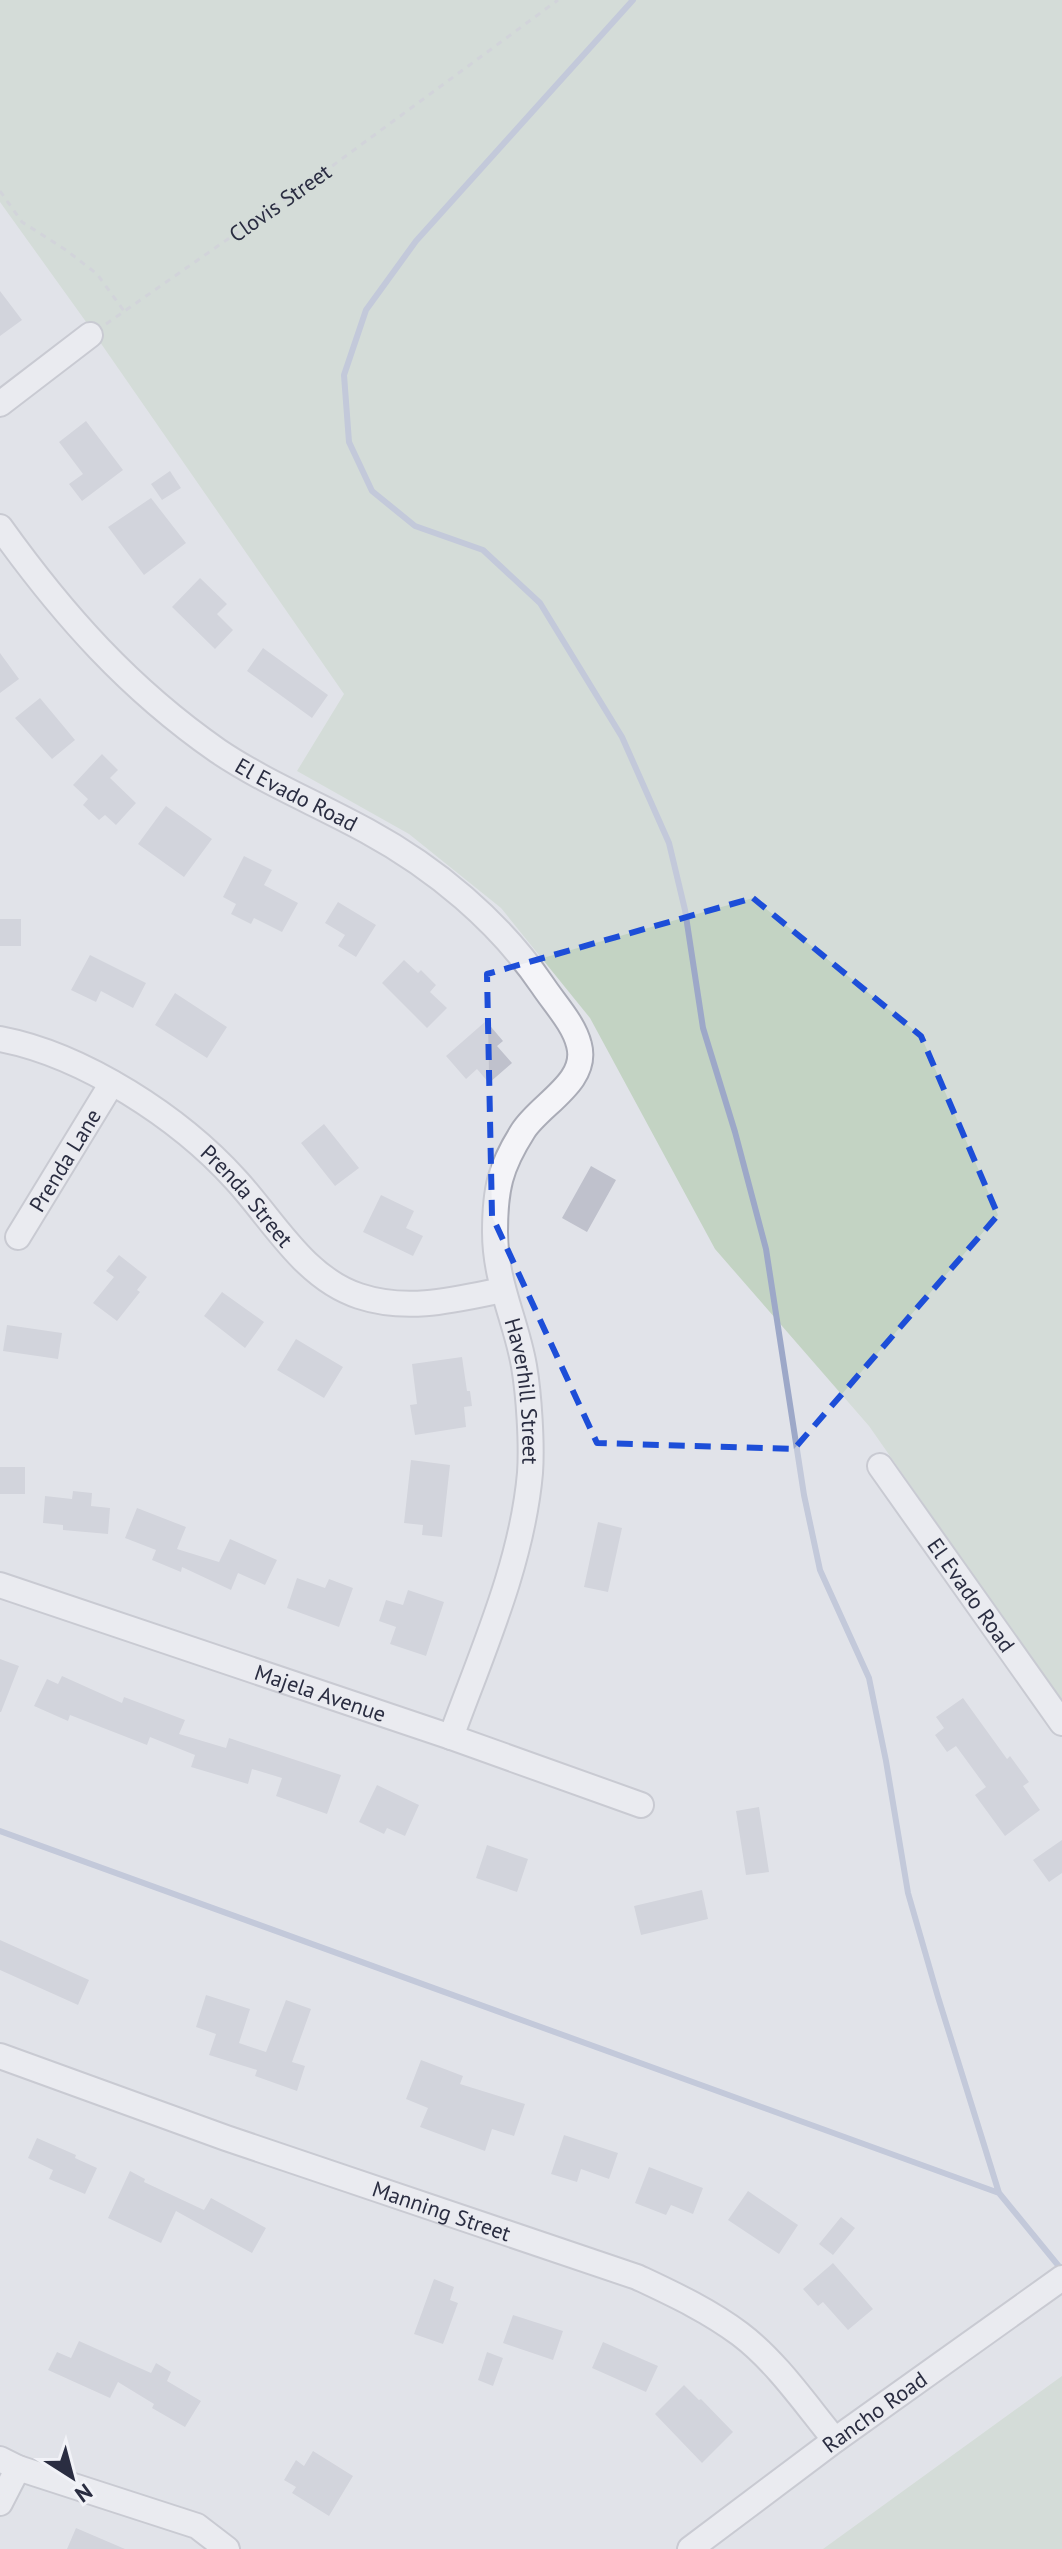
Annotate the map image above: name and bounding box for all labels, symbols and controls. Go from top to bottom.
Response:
street label: Clovis Street [223,157,337,248]
street label: El Evado Road [230,751,362,837]
street label: Prenda Lane [23,1103,107,1217]
street label: Prenda Street [195,1138,299,1253]
street label: Haverhill Street [498,1314,545,1465]
street label: El Evado Road [921,1532,1021,1658]
street label: Majela Avenue [251,1658,390,1728]
street label: Manning Street [369,2175,515,2247]
street label: Rancho Road [817,2365,932,2459]
north arrow [32,2437,112,2517]
text: N [70,2478,98,2509]

